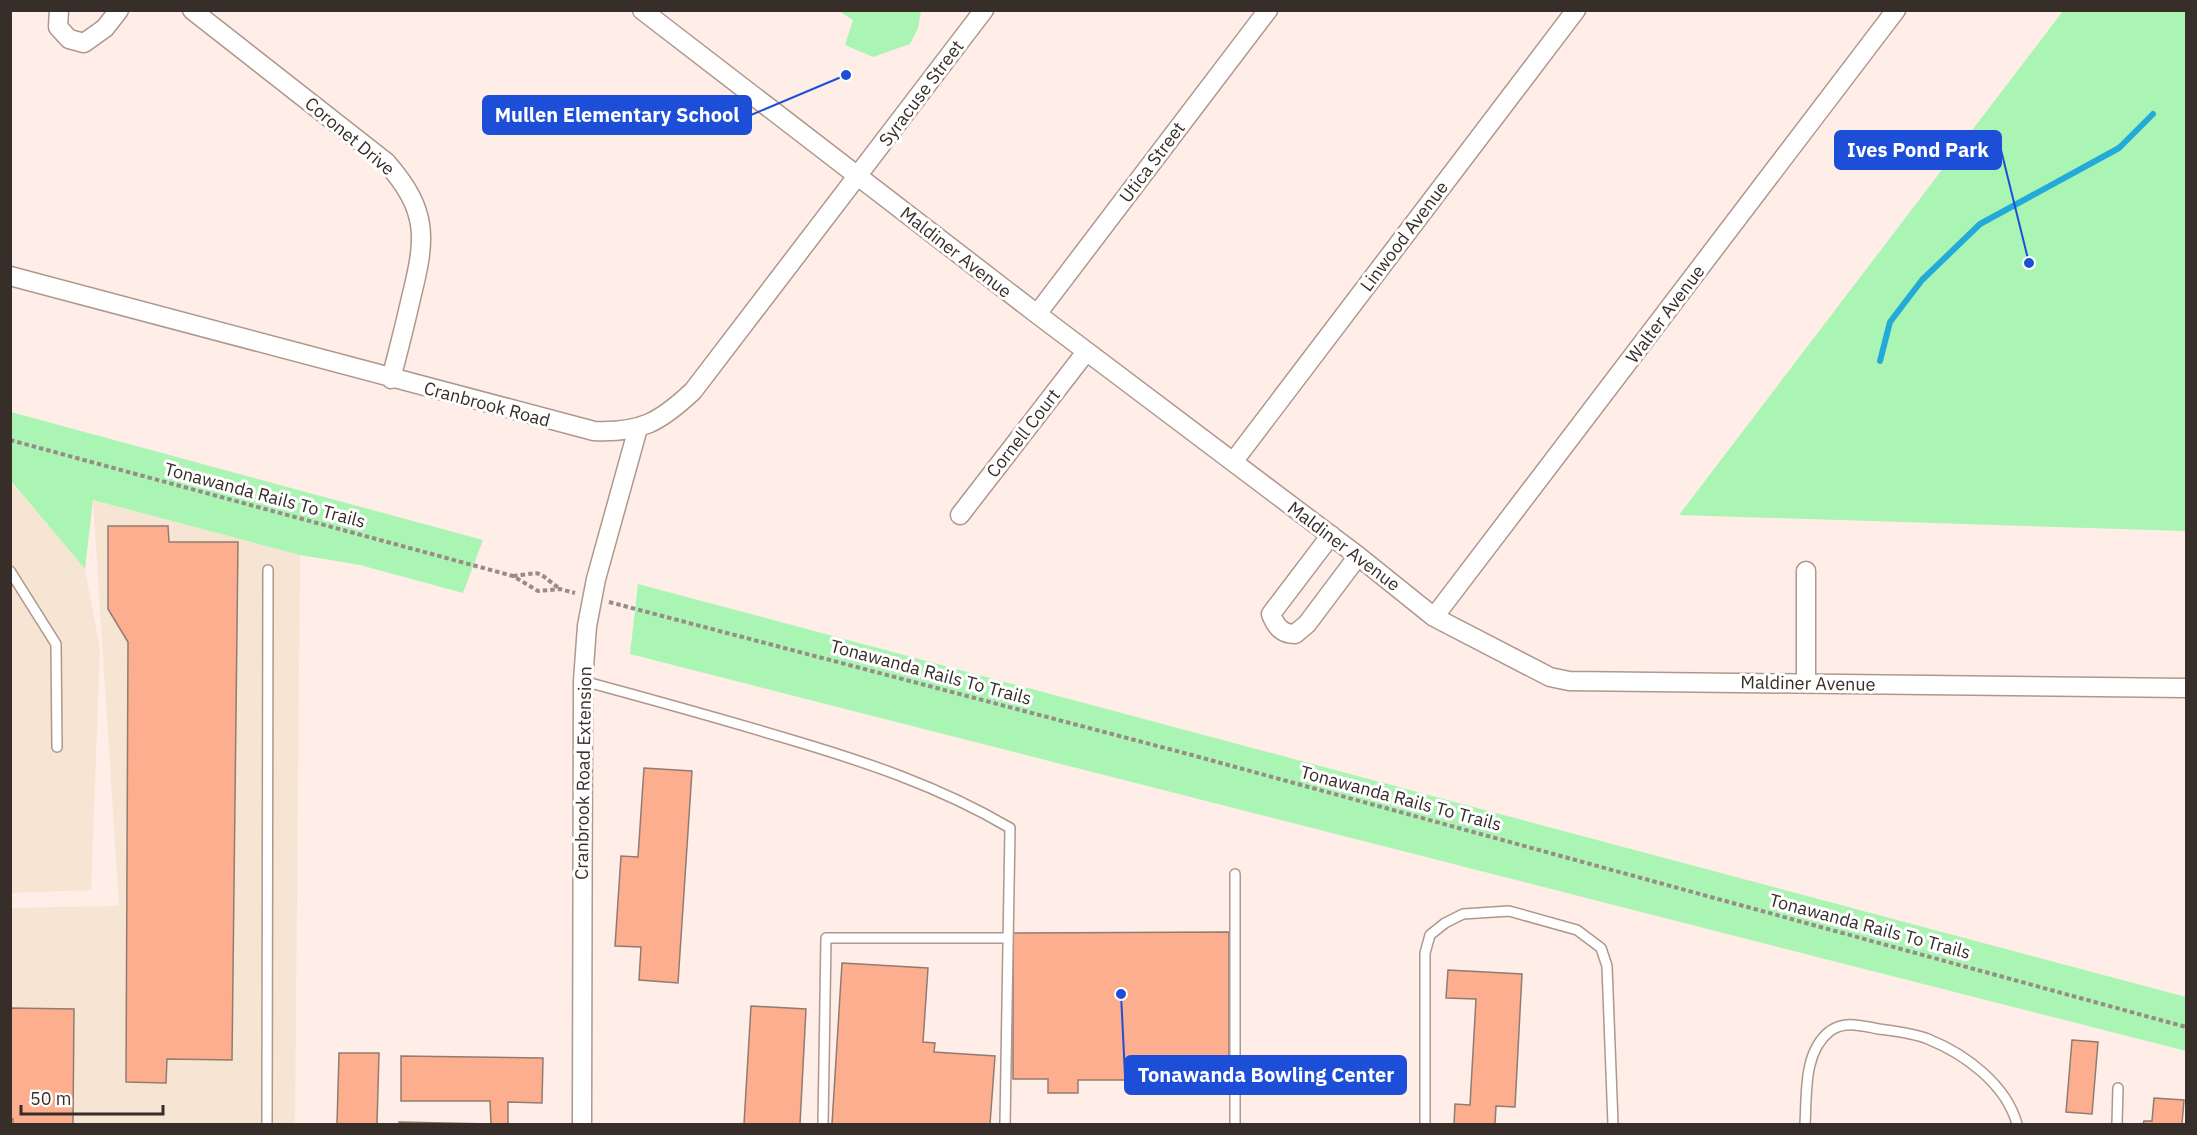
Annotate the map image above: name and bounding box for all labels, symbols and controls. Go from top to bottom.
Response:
street label: Syracuse Street [874,35,968,151]
street label: Coronet Drive [300,92,400,180]
callout: Mullen Elementary School [483,96,751,134]
text: Mullen Elementary School [495,101,739,128]
street label: Utica Street [1114,117,1190,207]
callout: Ives Pond Park [1835,131,2001,169]
text: Ives Pond Park [1847,136,1989,163]
street label: Linwood Avenue [1355,176,1453,296]
street label: Maldiner Avenue [896,201,1016,303]
street label: Walter Avenue [1621,260,1710,368]
street label: Cranbrook Road [421,376,553,432]
street label: Cornell Court [981,384,1065,482]
street label: Tonawanda Rails To Trails [162,457,368,533]
street label: Maldiner Avenue [1283,496,1405,596]
street label: Tonawanda Rails To Trails [828,634,1034,710]
street label: Cranbrook Road Extension [570,666,596,880]
street label: Maldiner Avenue [1740,670,1876,696]
street label: Tonawanda Rails To Trails [1298,760,1504,836]
street label: Tonawanda Rails To Trails [1767,888,1973,964]
callout: Tonawanda Bowling Center [1125,1056,1406,1094]
text: Tonawanda Bowling Center [1138,1061,1394,1088]
scale bar [21,1078,164,1116]
text: 50 m [30,1087,72,1110]

